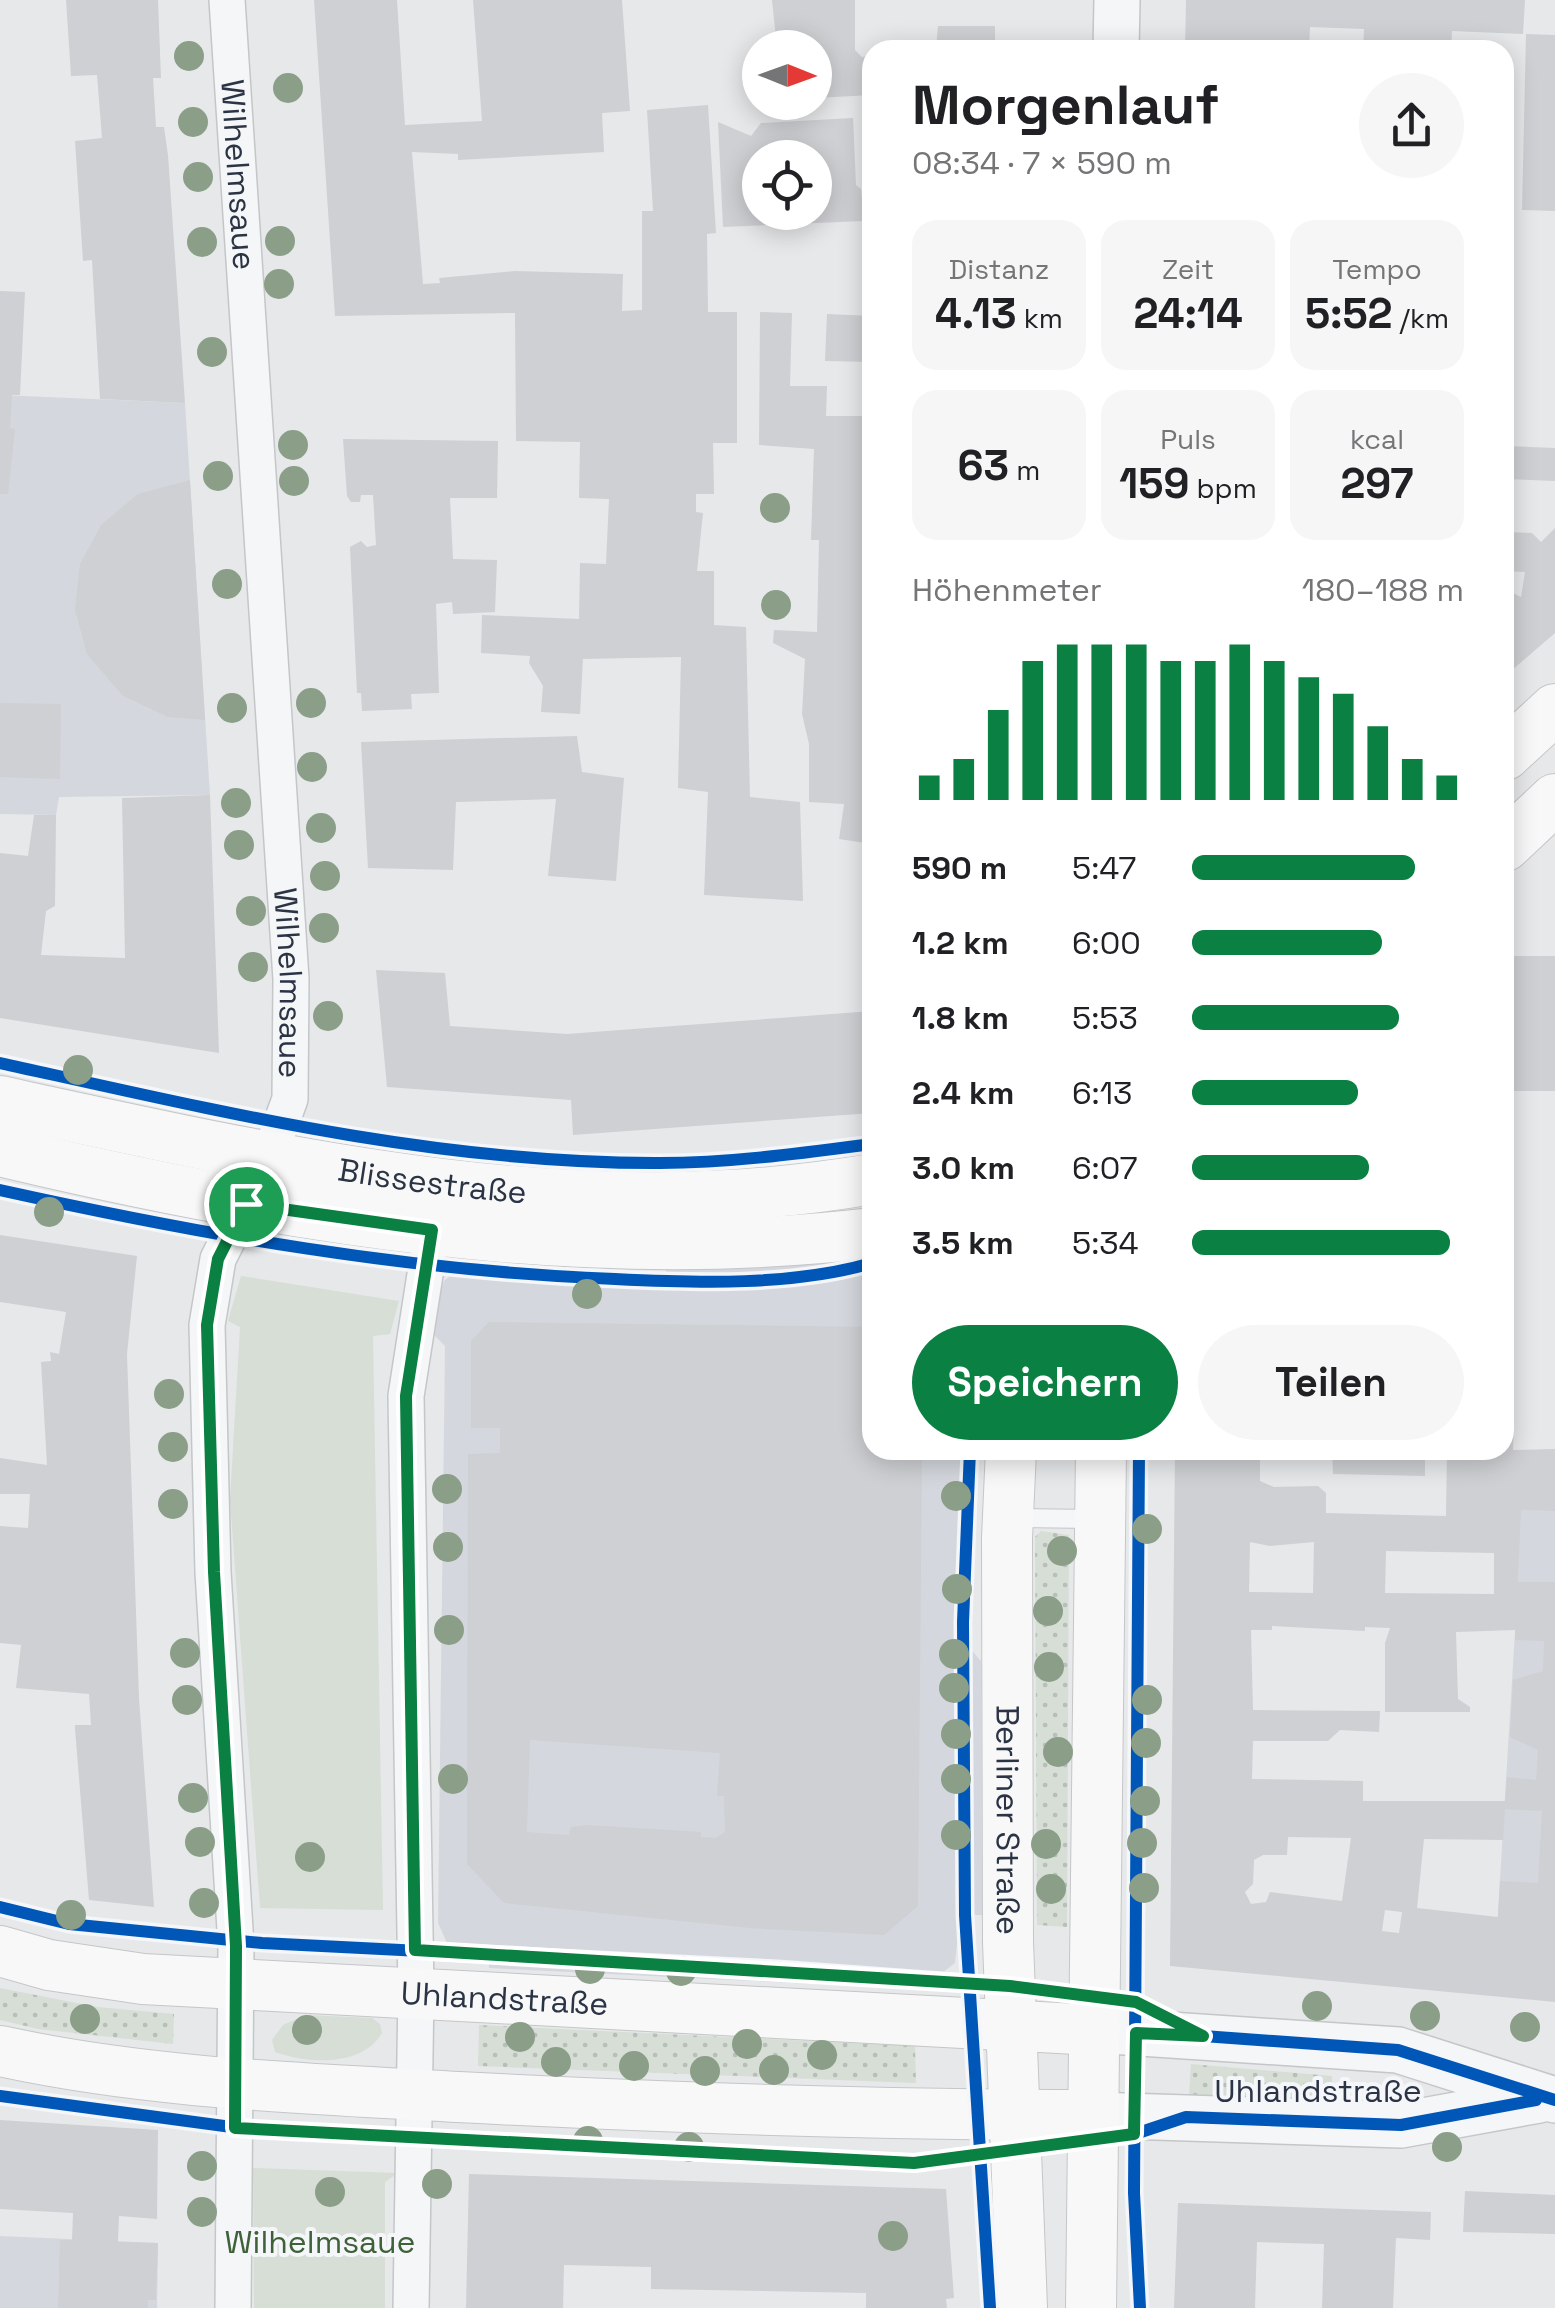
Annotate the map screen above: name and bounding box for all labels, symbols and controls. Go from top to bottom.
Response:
north arrow [742,30,832,120]
map controls [742,30,832,230]
text: Morgenlauf [912,70,1219,140]
button: share [1359,73,1464,178]
street label: Wilhelmsaue [212,78,265,271]
button: locate [742,140,832,230]
text: 08:34 · 7 × 590 m [912,143,1172,183]
text: Distanz [949,251,1049,287]
text: Zeit [1162,251,1214,287]
text: Tempo [1332,251,1422,287]
text: 4.13 [935,287,1017,340]
text: 24:14 [1133,287,1243,340]
text: 5:52 [1305,287,1392,340]
text: km [1017,300,1063,336]
text: /km [1392,300,1449,336]
text: Puls [1160,421,1216,457]
text: kcal [1350,421,1404,457]
text: 63 [958,439,1009,492]
text: m [1009,452,1040,488]
text: 159 [1119,457,1189,510]
text: 297 [1340,457,1414,510]
text: bpm [1189,470,1257,506]
text: Höhenmeter [912,570,1102,610]
text: 180–188 m [1302,570,1464,610]
text: 590 m [912,848,1007,888]
text: 5:47 [1072,848,1136,888]
street label: Wilhelmsaue [265,886,311,1079]
text: 1.2 km [912,923,1009,963]
text: 6:00 [1072,923,1141,963]
text: 1.8 km [912,998,1009,1038]
text: 5:53 [1072,998,1138,1038]
text: 2.4 km [912,1073,1014,1113]
text: 6:13 [1072,1073,1132,1113]
text: 3.0 km [912,1148,1015,1188]
text: 6:07 [1072,1148,1138,1188]
street label: Blissestraße [335,1149,528,1212]
pin [204,1162,289,1247]
icon: arrive [219,1177,274,1232]
text: 3.5 km [912,1223,1014,1263]
text: 5:34 [1072,1223,1139,1263]
button: Speichern [912,1325,1178,1440]
button: Teilen [1198,1325,1464,1440]
street label: Berliner Straße [987,1705,1028,1935]
street label: Uhlandstraße [400,1973,609,2024]
street label: Uhlandstraße [1214,2071,1422,2111]
park label: Wilhelmsaue [225,2222,415,2262]

